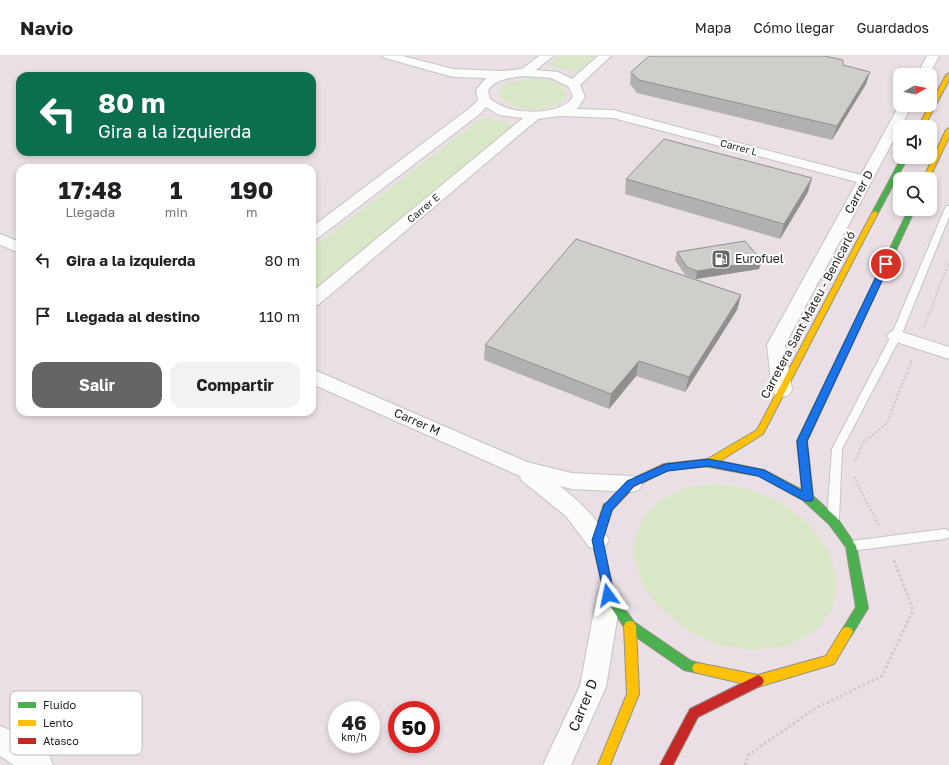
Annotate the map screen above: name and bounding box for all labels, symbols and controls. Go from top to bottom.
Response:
text: Navio [20,16,73,39]
text: Mapa [695,19,731,36]
text: Cómo llegar [753,19,834,36]
text: Guardados [856,19,929,36]
north arrow [893,68,937,112]
map controls [893,68,937,216]
text: 80 m [98,86,166,119]
icon: left [32,88,84,140]
text: Gira a la izquierda [98,120,251,142]
button: sound [893,120,937,164]
street label: Carrer L [719,136,759,158]
street label: Carrer D [841,167,876,216]
button: search [893,172,937,216]
text: 17:48 [59,175,122,204]
text: 1 [170,175,182,204]
text: 190 [230,175,273,204]
street label: Carrer E [404,191,442,225]
text: Llegada [66,204,115,220]
text: min [165,204,188,220]
text: m [246,204,258,220]
street label: Carretera Sant Mateu - Benicarló [757,228,858,401]
pin [869,247,903,281]
fuel station icon: Eurofuel [710,248,732,270]
icon: left [32,249,54,271]
text: Gira a la izquierda [66,251,196,269]
text: 80 m [265,251,300,269]
place label: Eurofuel [735,251,784,266]
icon: arrive [875,253,897,275]
icon: arrive [32,305,54,327]
text: Llegada al destino [66,307,200,325]
text: 110 m [259,307,300,325]
button: Salir [32,362,162,408]
button: Compartir [170,362,300,408]
street label: Carrer M [392,405,443,438]
position arrow [587,574,629,616]
street label: Carrer D [564,676,601,734]
legend [10,691,142,755]
text: Fluido [43,698,76,711]
speed limit sign: 50 [388,701,440,753]
text: 46 [341,710,367,734]
text: Lento [43,716,74,729]
text: km/h [341,731,367,743]
text: Atasco [43,734,79,747]

